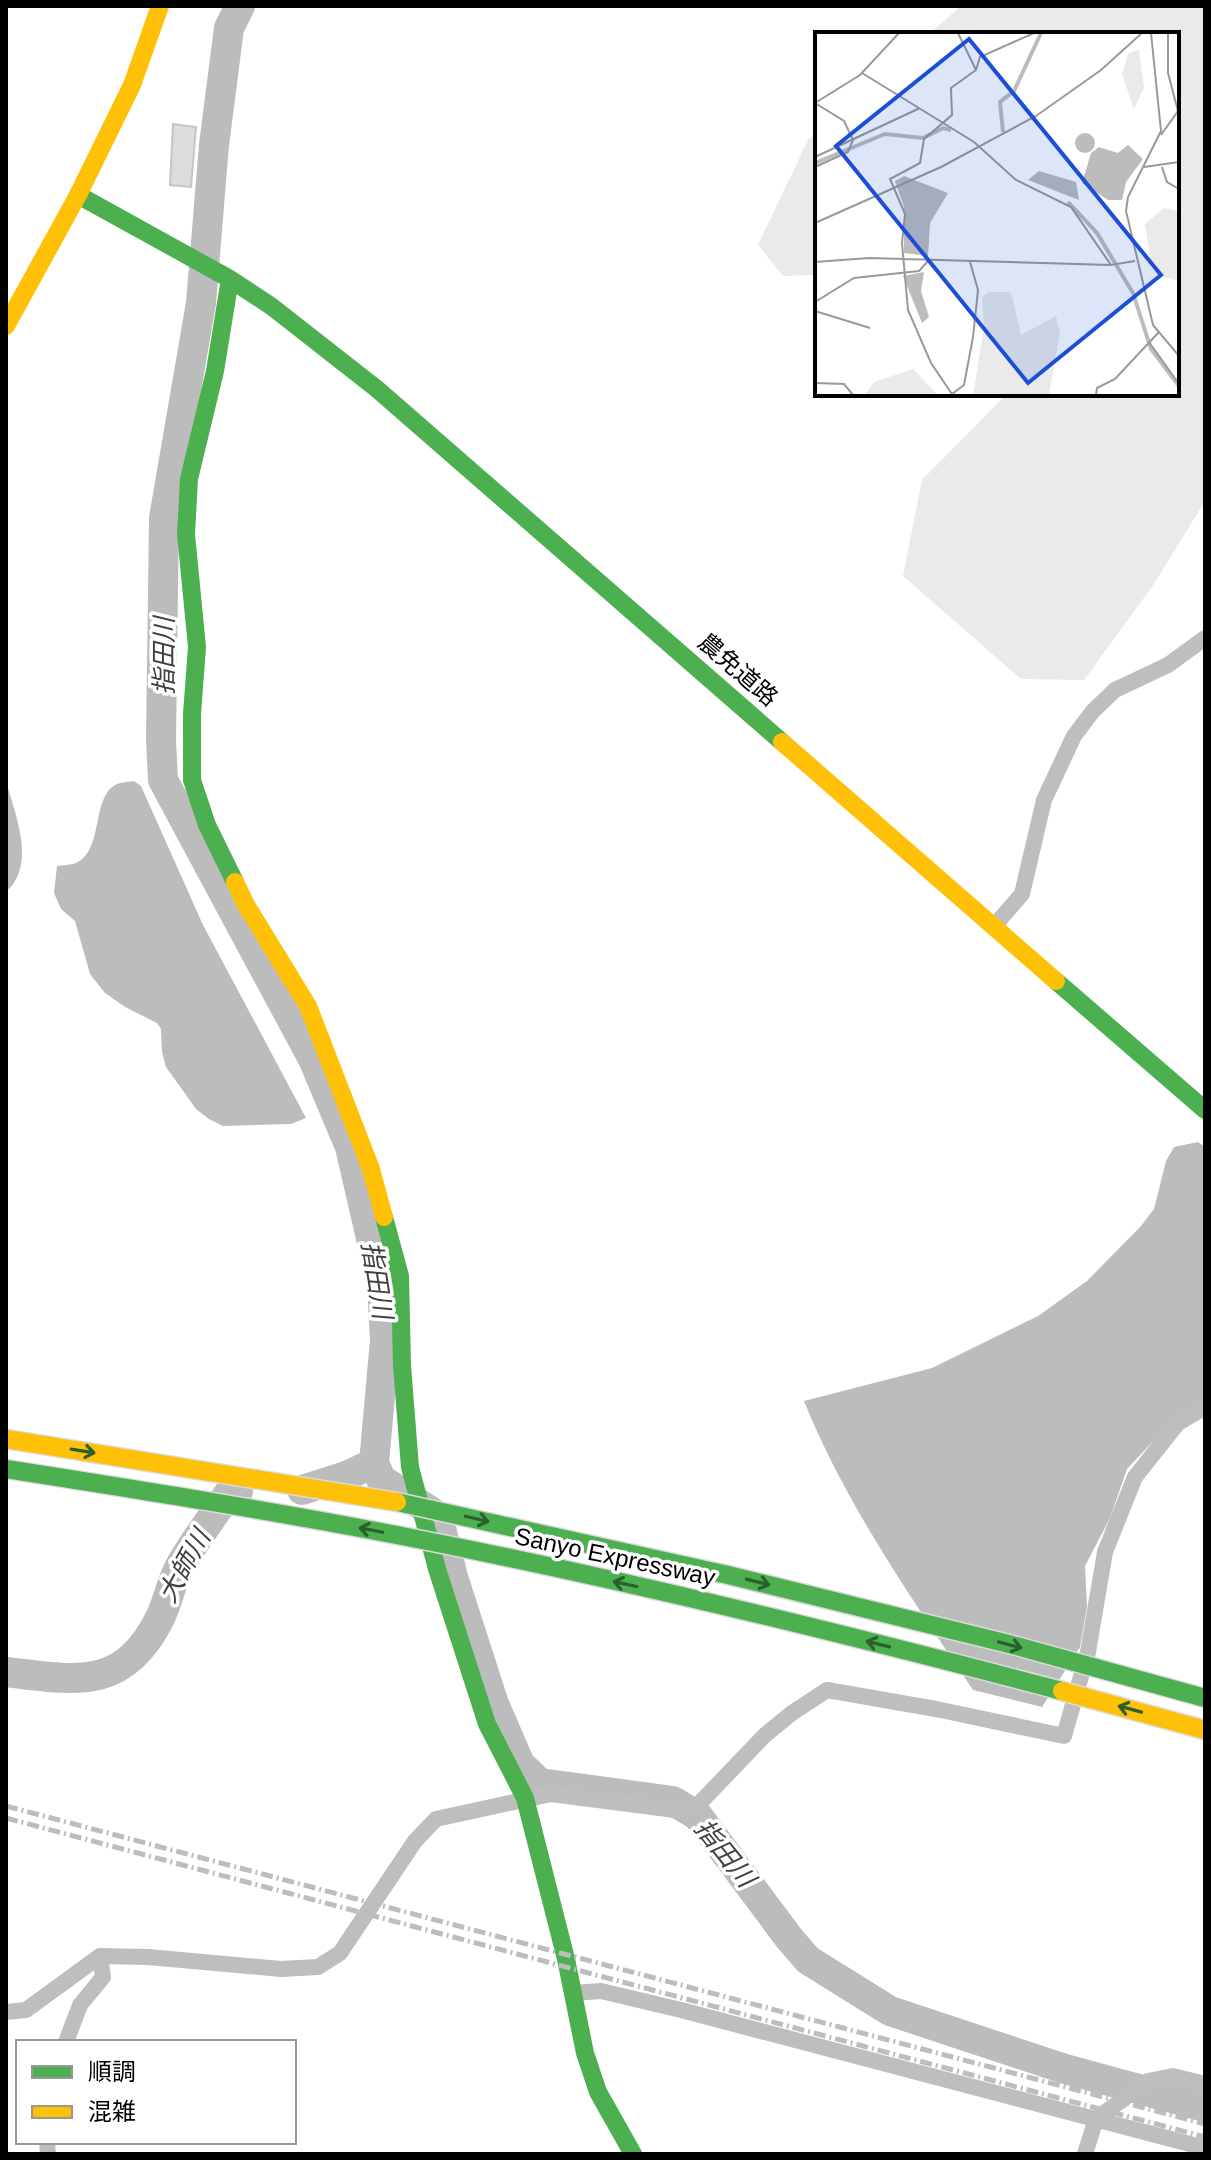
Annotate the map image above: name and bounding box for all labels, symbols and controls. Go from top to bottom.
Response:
inset map [815,32,1179,396]
water label: 指田川 [149,614,179,695]
street label: 農免道路 [693,628,783,711]
water label: 指田川 [356,1239,398,1324]
one-way arrow [70,1444,95,1459]
one-way arrow [464,1512,489,1527]
water label: 大師川 [152,1522,217,1607]
one-way arrow [359,1522,384,1537]
street label: Sanyo Expressway [512,1522,718,1591]
one-way arrow [613,1576,638,1591]
one-way arrow [745,1576,770,1591]
one-way arrow [866,1635,892,1650]
one-way arrow [997,1638,1023,1653]
one-way arrow [1117,1701,1143,1716]
water label: 指田川 [689,1813,763,1895]
legend [16,2040,296,2144]
text: 順調 [88,2058,136,2085]
text: 混雑 [88,2098,136,2125]

